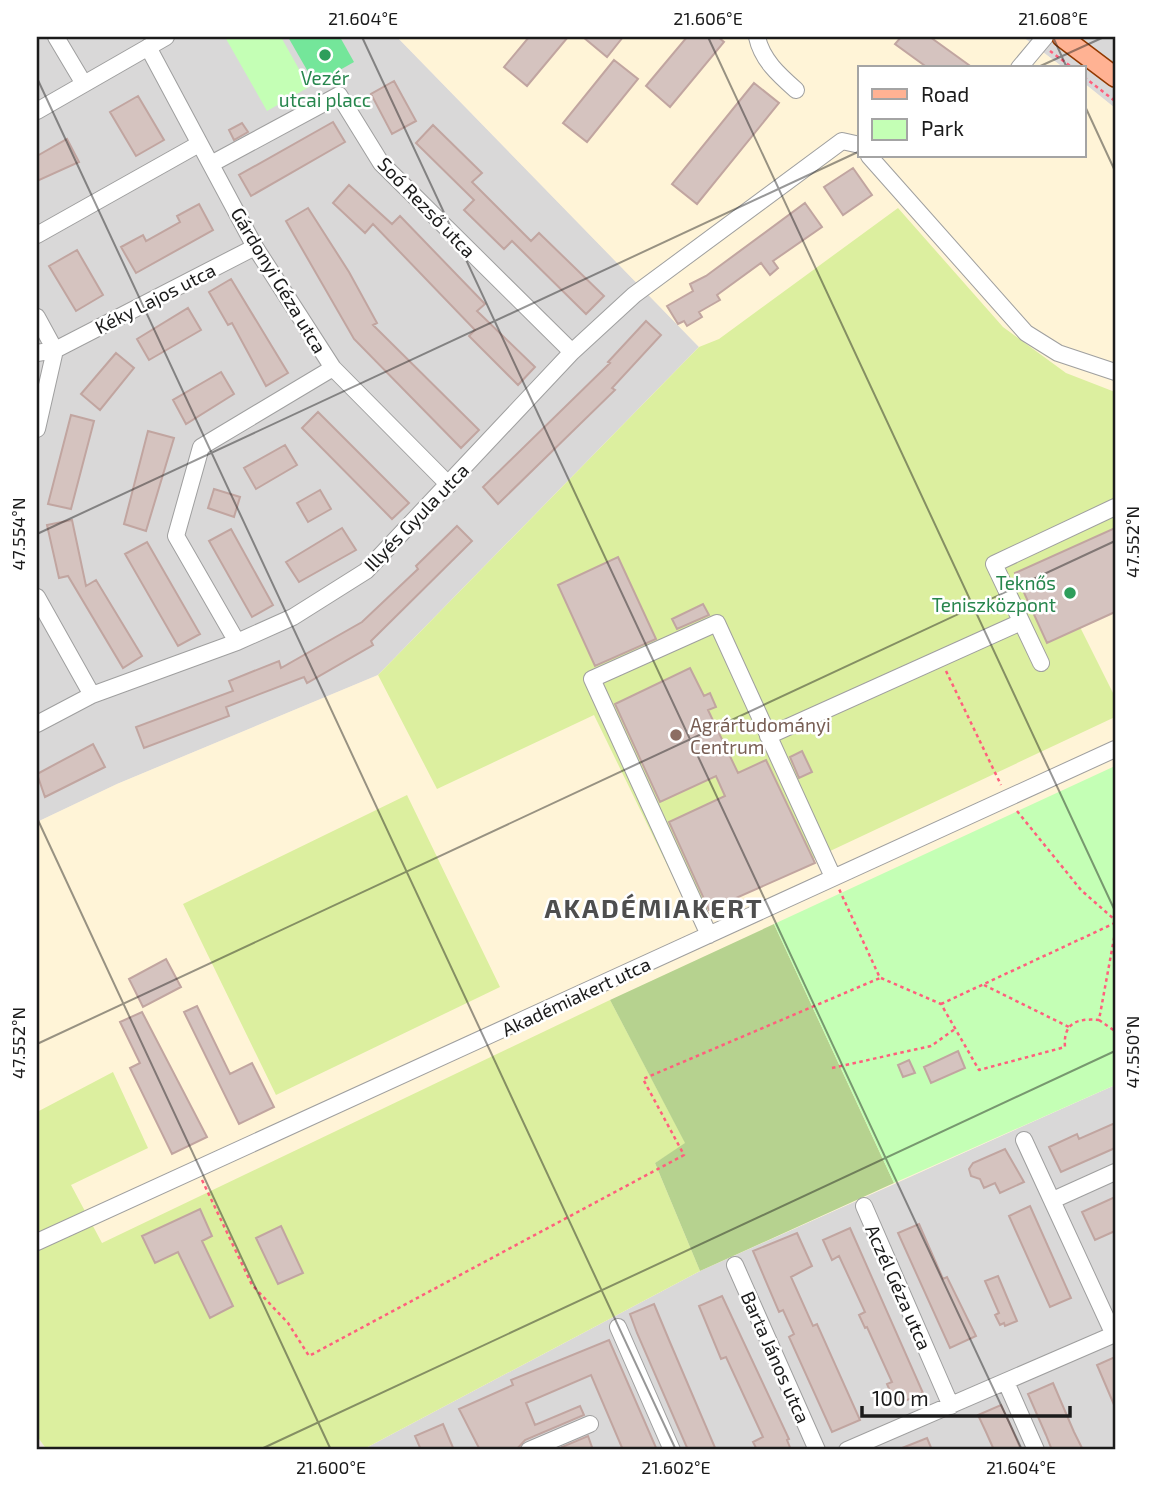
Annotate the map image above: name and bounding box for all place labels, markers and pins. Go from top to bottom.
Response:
marker: Vezér utcai placc [317,47,333,63]
place label: Vezér utcai placc [279,66,371,111]
place label: Teknős Teniszközpont [932,571,1056,616]
marker: Teknős Teniszközpont [1062,585,1078,601]
place label: Agrártudományi Centrum [690,713,831,758]
marker: Agrártudományi Centrum [668,727,684,743]

